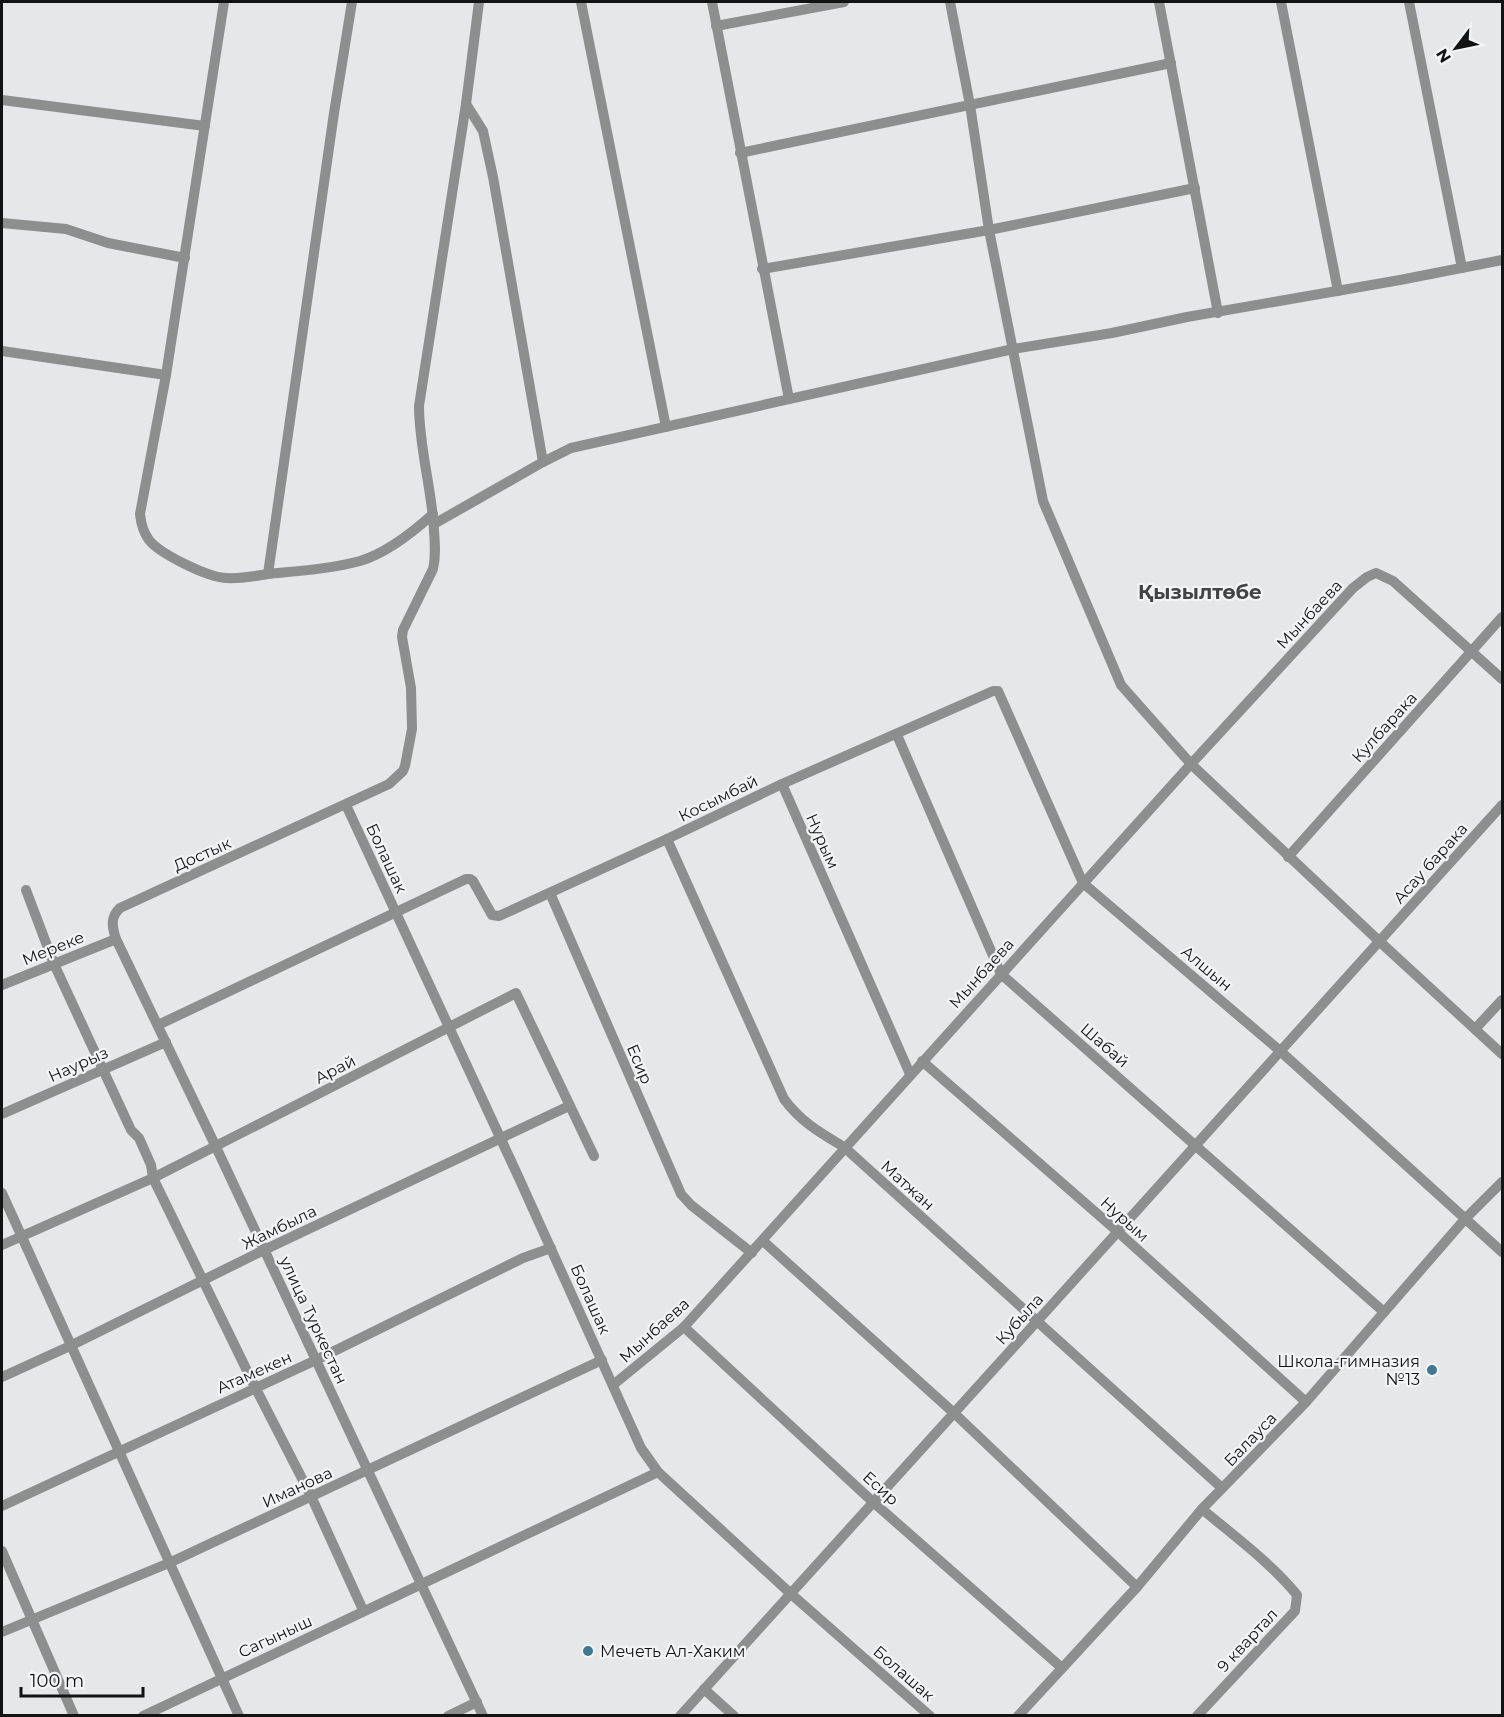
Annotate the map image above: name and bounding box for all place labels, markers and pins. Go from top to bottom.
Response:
place label: Школа-гимназия №13 [1277,1352,1420,1389]
marker: Школа-гимназия №13 [1425,1363,1439,1377]
place label: Мечеть Ал-Хаким [600,1642,745,1661]
marker: Мечеть Ал-Хаким [581,1644,595,1658]

